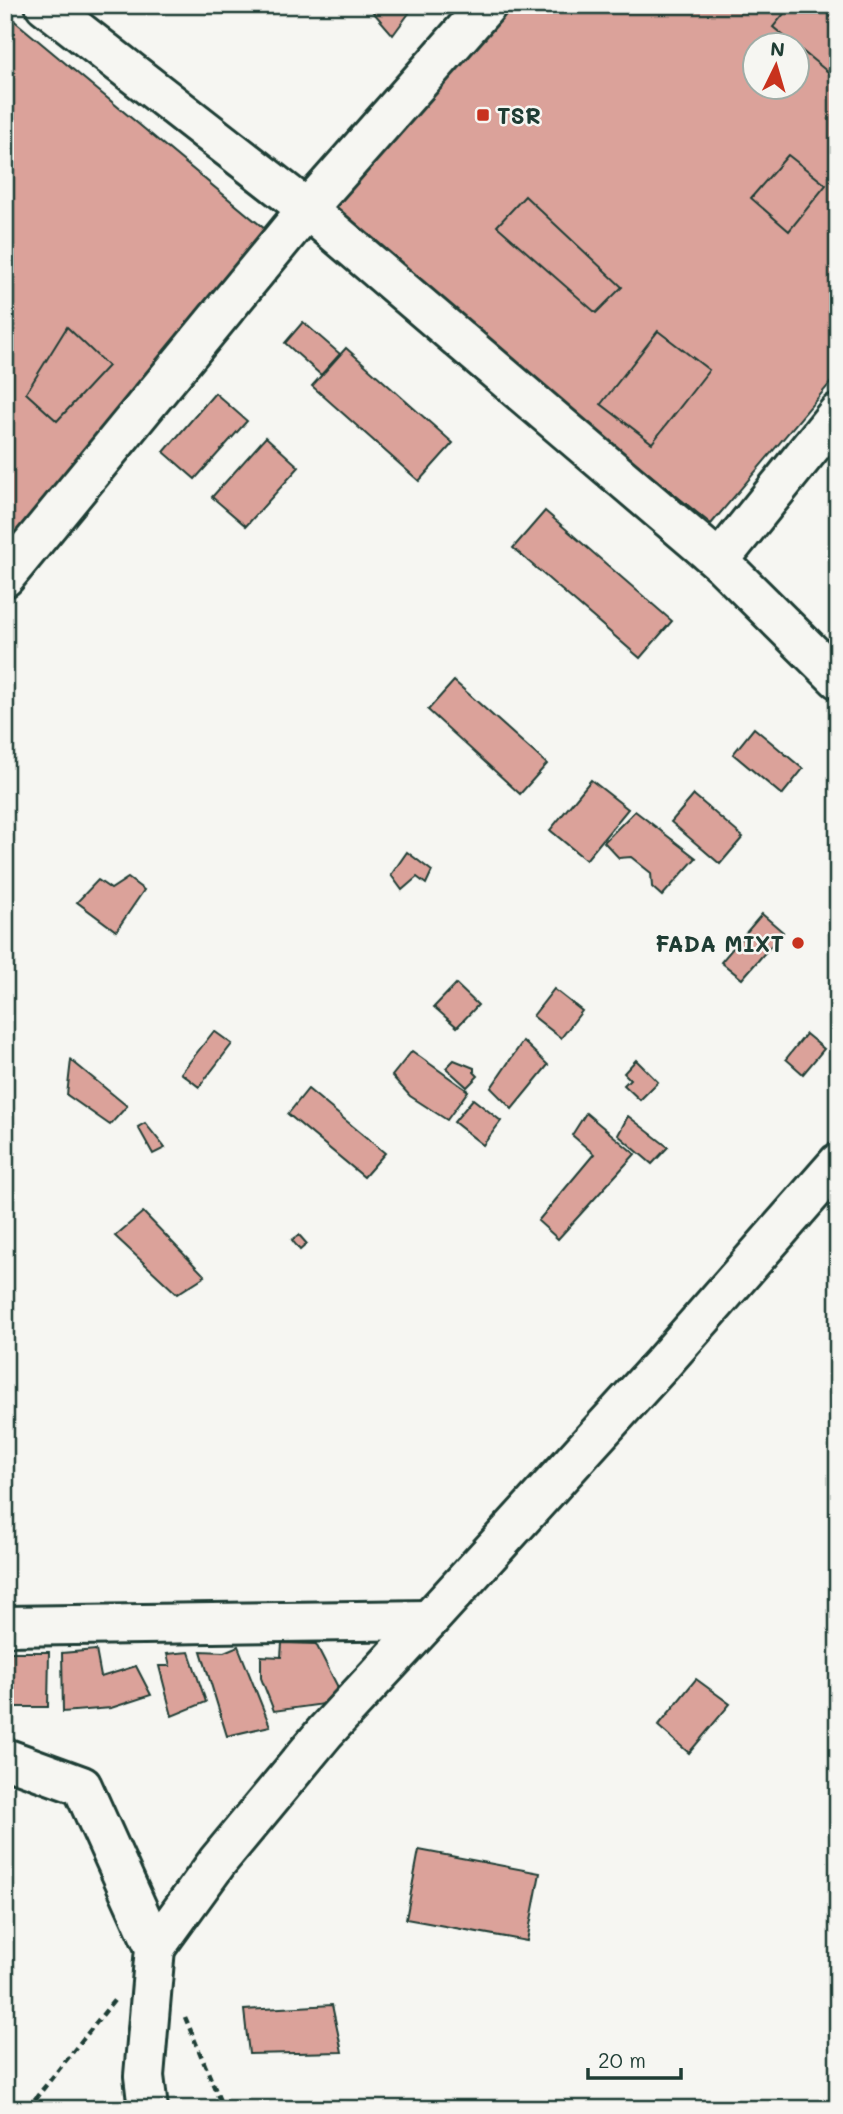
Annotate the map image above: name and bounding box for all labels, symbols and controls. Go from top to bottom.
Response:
north arrow [742,32,812,102]
text: N [769,35,786,62]
place label: TSR [497,100,541,130]
marker: TSR [475,107,491,123]
place label: FADA MIXT [655,928,784,958]
marker: FADA MIXT [790,935,806,951]
scale bar [588,2037,680,2081]
text: 20 m [598,2046,646,2073]

